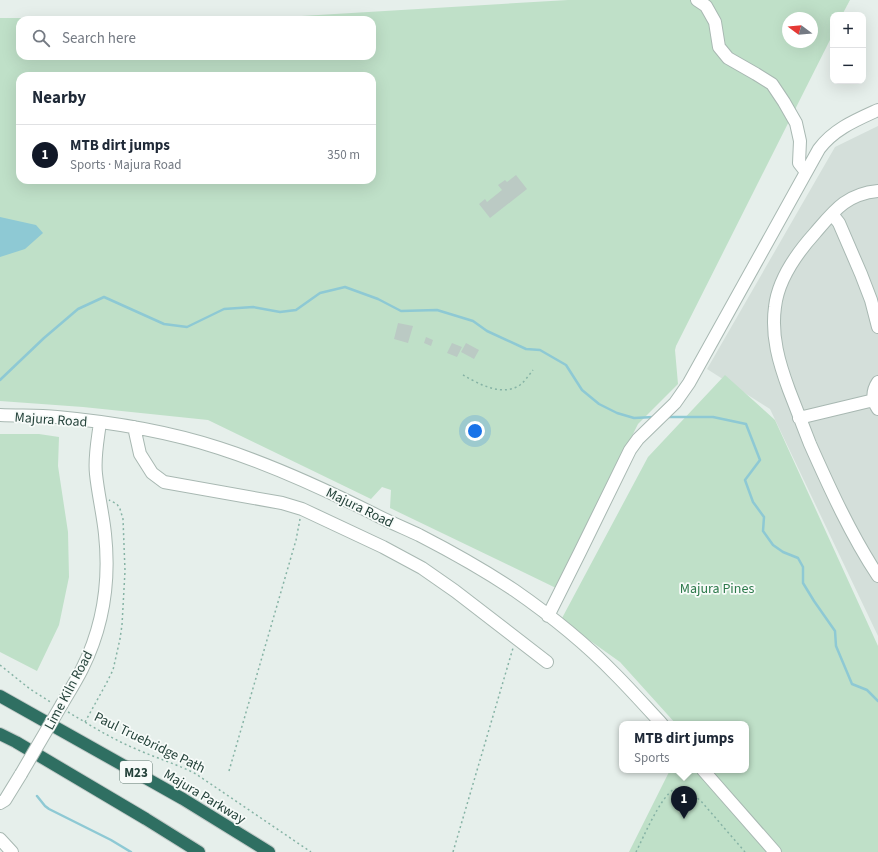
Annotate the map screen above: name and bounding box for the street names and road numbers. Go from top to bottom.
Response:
street label: Majura Road [14,407,88,433]
street label: Majura Road [322,483,397,533]
street label: Lime Kiln Road [40,647,98,734]
street label: Paul Truebridge Path [91,707,209,779]
road number: M23 [120,761,152,783]
street label: Majura Parkway [160,764,250,829]

